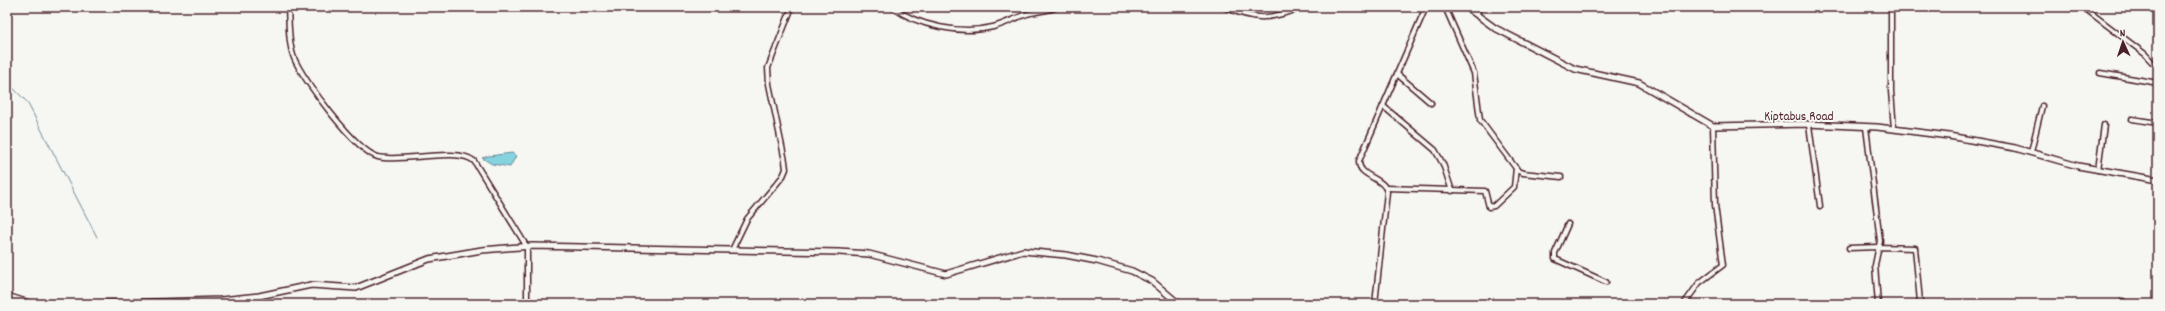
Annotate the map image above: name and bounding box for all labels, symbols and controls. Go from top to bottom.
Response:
north arrow [2103,22,2143,62]
text: N [2119,26,2126,42]
street label: Kiptabus Road [1764,108,1834,127]

